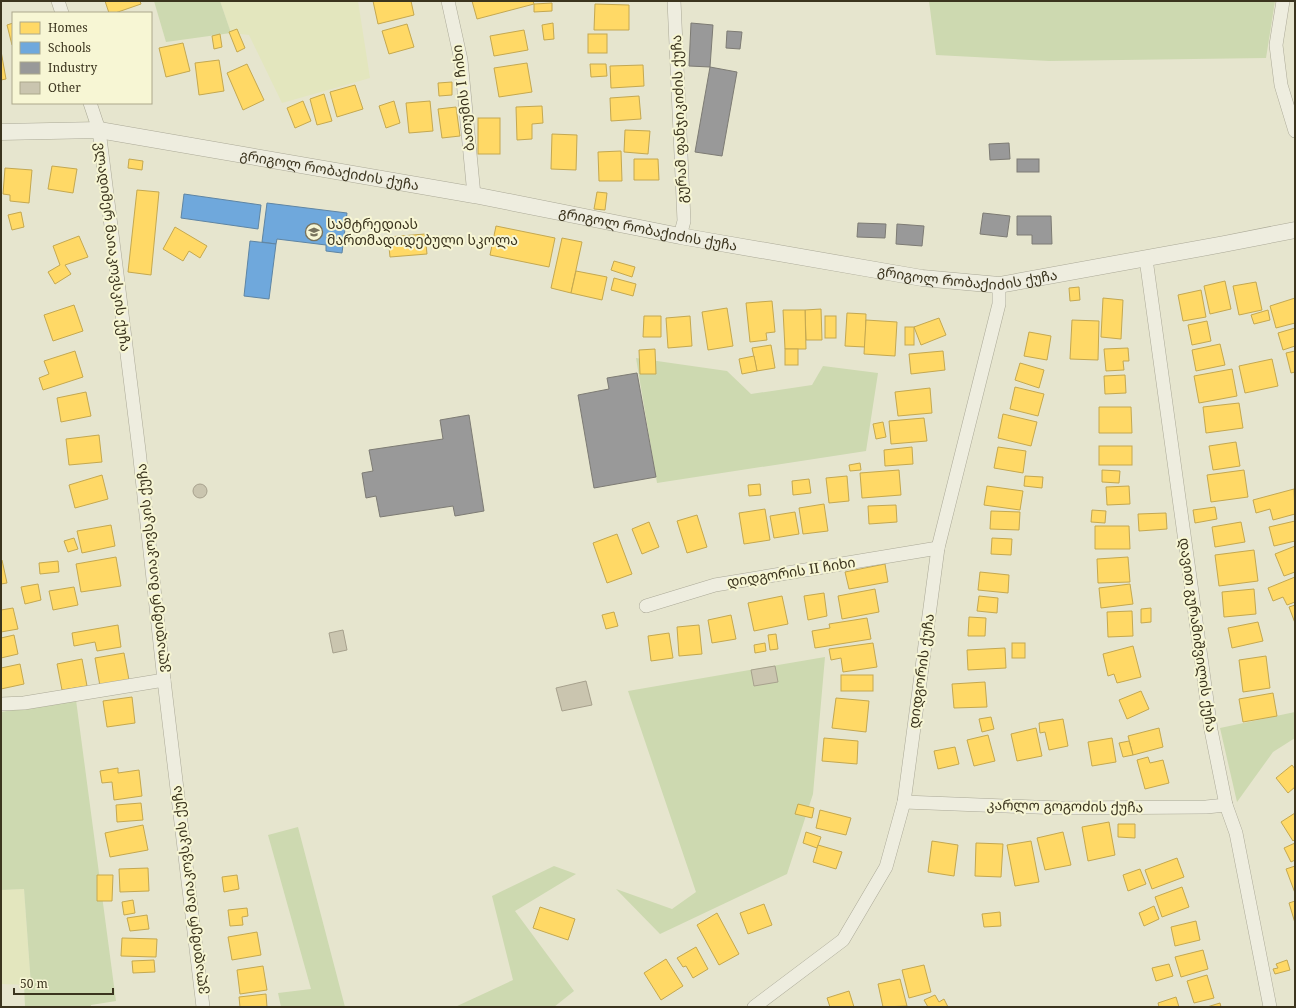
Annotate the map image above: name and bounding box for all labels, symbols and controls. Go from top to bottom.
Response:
legend [12,12,152,104]
text: Homes [48,19,88,36]
street label: გურამ ფანჯიკიძის ქუჩა [666,34,691,204]
text: Schools [48,39,91,56]
street label: ბათუმის I ჩიხი [447,44,478,152]
text: Industry [48,59,97,76]
text: Other [48,79,81,96]
street label: ვლადიმერ მაიაკოვსკის ქუჩა [91,141,136,353]
street label: გრიგოლ რობაქიძის ქუჩა [239,145,421,194]
street label: გრიგოლ რობაქიძის ქუჩა [557,202,739,255]
place label: სამტრედიას მართმადიდებული სკოლა [327,214,518,249]
school or university icon: სამტრედიას მართმადიდებული სკოლა [304,222,324,242]
street label: გრიგოლ რობაქიძის ქუჩა [876,260,1059,294]
street label: ვლადიმერ მაიაკოვსკის ქუჩა [131,462,172,674]
street label: დავით გურამიშვილის ქუჩა [1175,536,1222,733]
street label: დიდგორის II ჩიხი [725,552,857,591]
street label: დიდგორის ქუჩა [903,612,938,730]
street label: ვლადიმერ მაიაკოვსკის ქუჩა [166,784,211,996]
street label: კარლო გოგოძის ქუჩა [986,795,1144,816]
scale bar [14,970,113,996]
text: 50 m [20,975,48,992]

